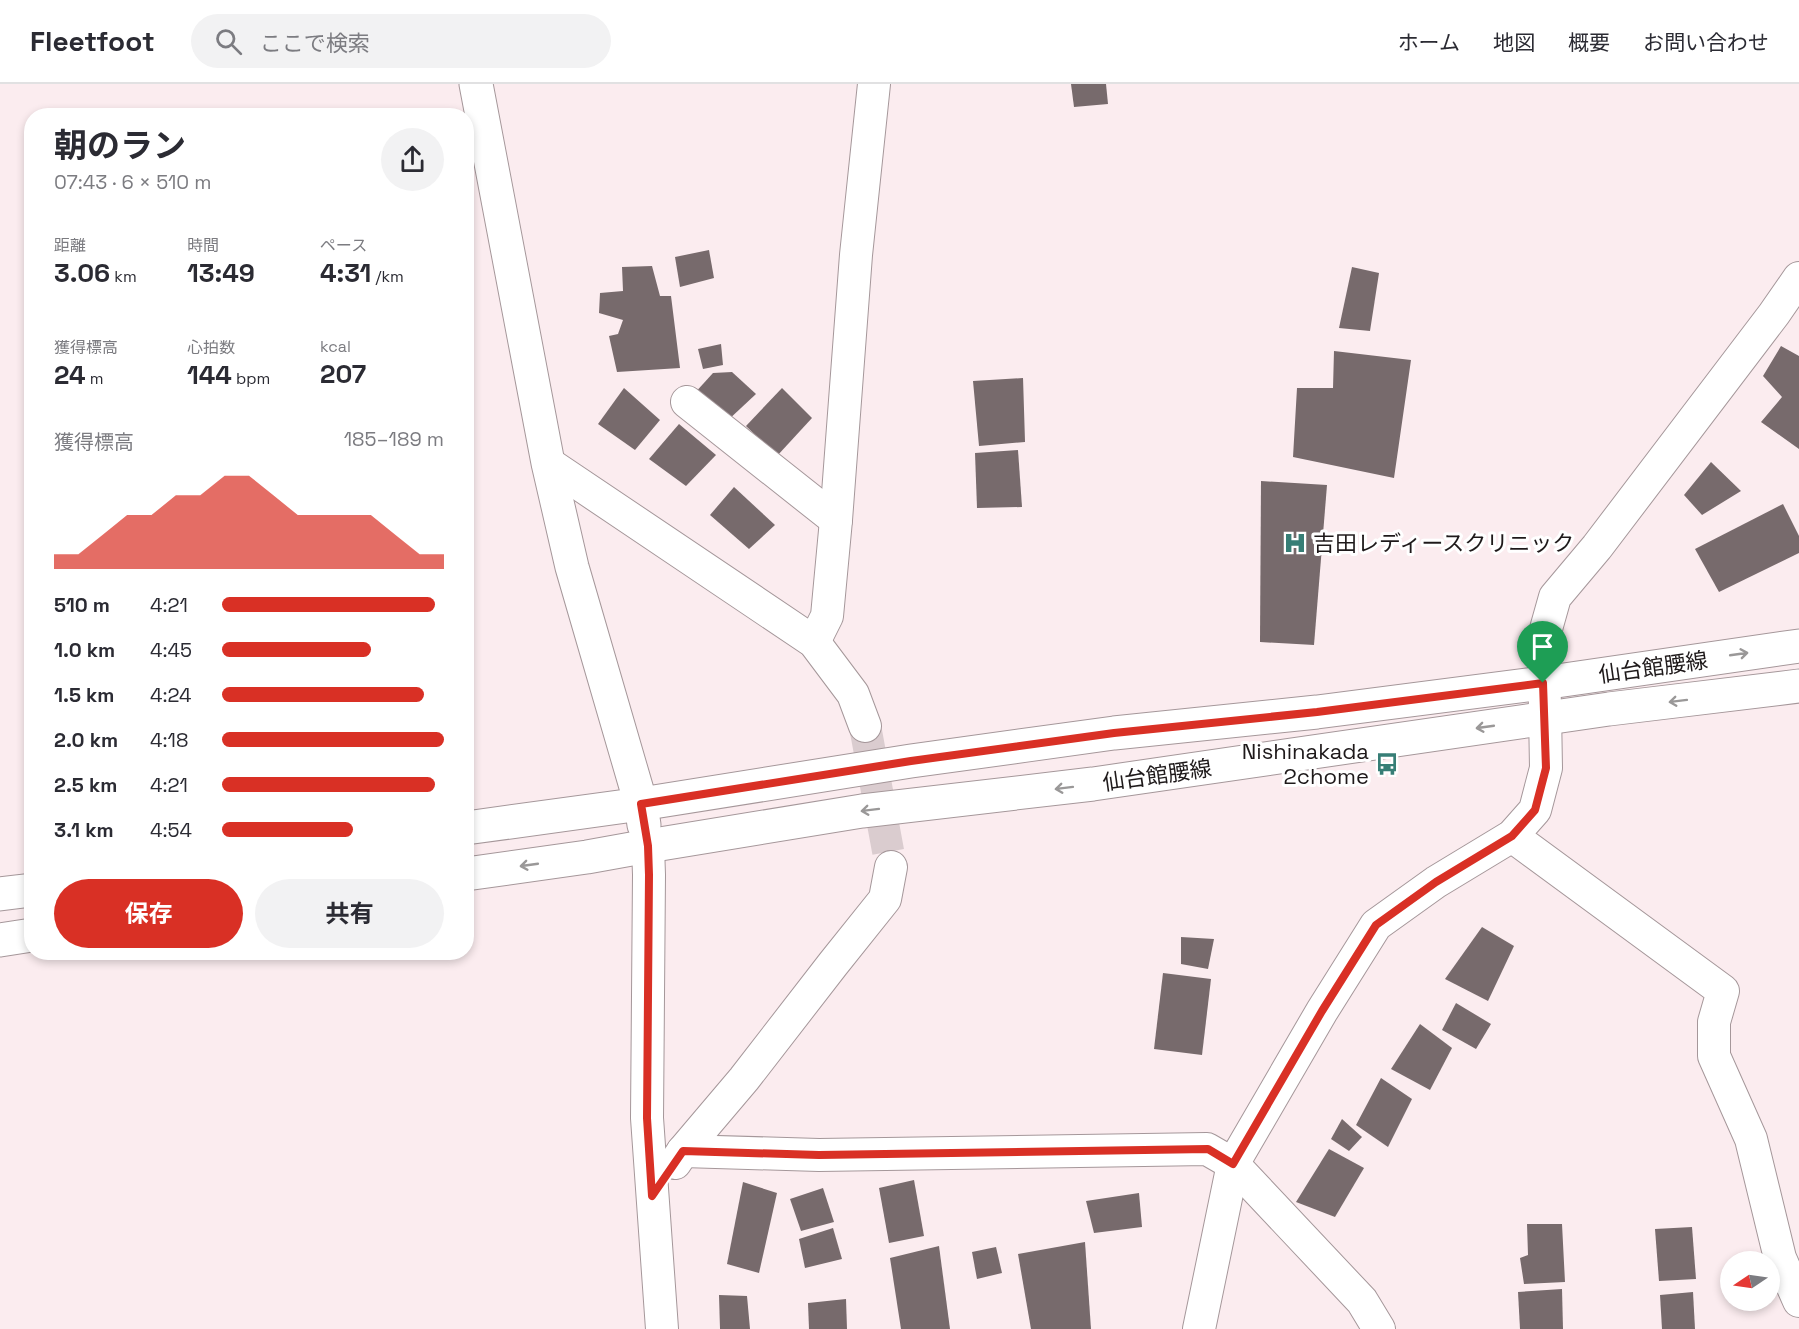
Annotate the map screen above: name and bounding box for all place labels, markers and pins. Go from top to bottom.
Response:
place label: 吉田レディースクリニック [1313,529,1574,557]
hospital icon: 吉田レディースクリニック [1282,530,1308,556]
pin [1517,621,1568,683]
place label: Nishinakada 2chome [1242,737,1369,790]
bus stop icon: Nishinakada 2chome [1374,751,1400,777]

